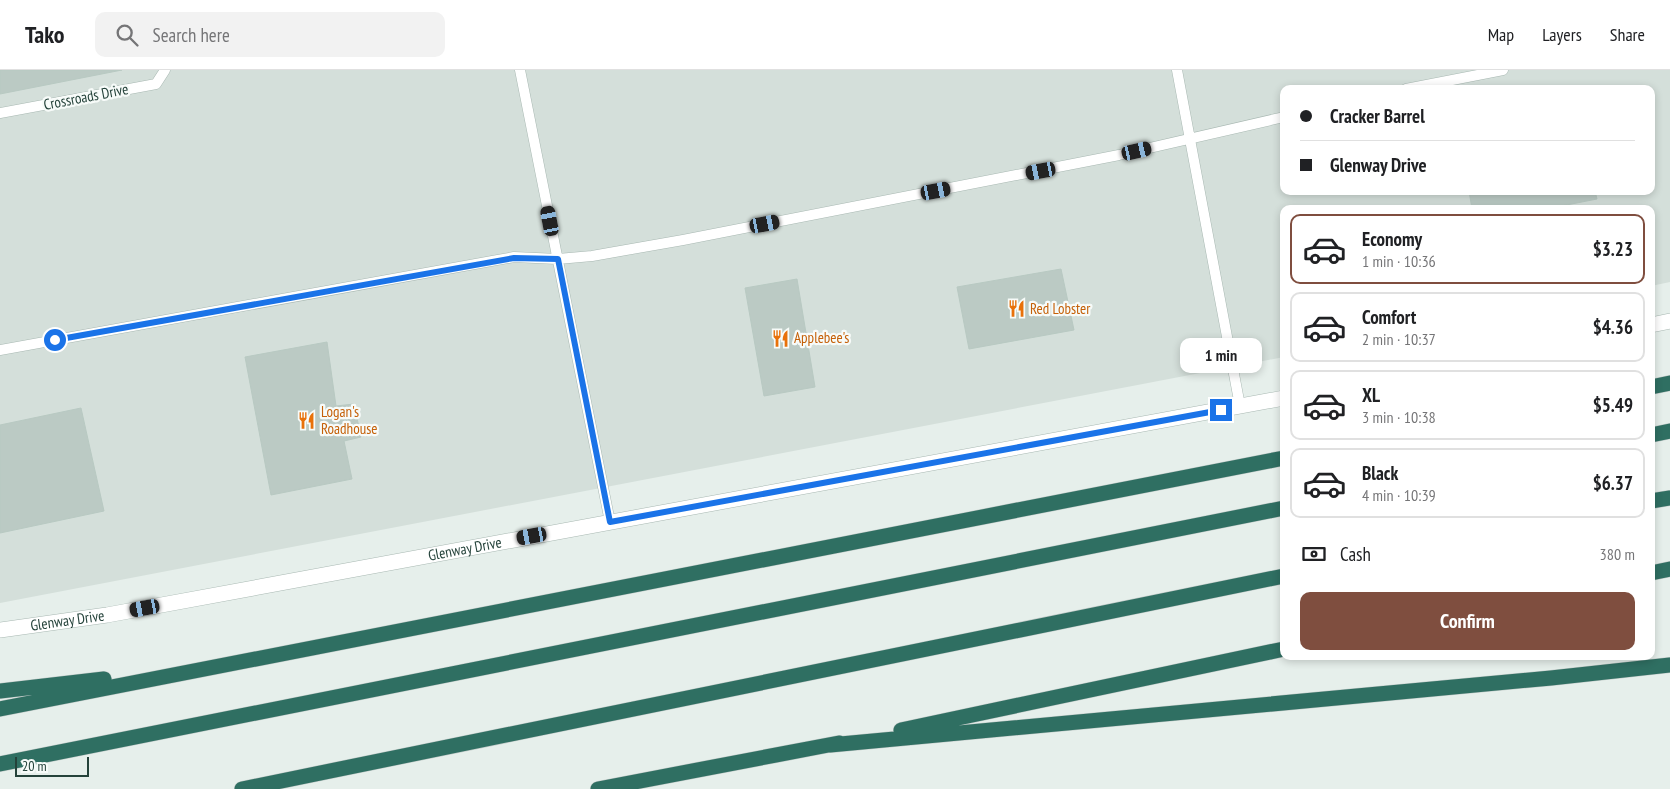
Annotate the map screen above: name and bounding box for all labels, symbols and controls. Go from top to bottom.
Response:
search box [95,12,445,57]
text: Tako [25,19,65,50]
icon: search [113,21,141,49]
text: Search here [153,23,230,47]
text: Map [1488,23,1514,46]
text: Layers [1542,23,1582,46]
text: Share [1610,23,1645,46]
street label: Crossroads Drive [42,79,130,114]
text: Cracker Barrel [1330,104,1425,128]
car [1120,140,1153,162]
text: Glenway Drive [1330,153,1427,177]
car [1024,161,1057,181]
car [919,181,952,201]
car [539,205,560,237]
car [748,214,781,234]
icon: car [1302,227,1347,272]
text: Economy [1362,227,1422,251]
text: $3.23 [1593,237,1633,261]
text: 1 min · 10:36 [1362,251,1436,271]
restaurant icon: Red Lobster [1006,299,1026,319]
place label: Red Lobster [1030,299,1091,318]
icon: car [1302,305,1347,350]
text: Comfort [1362,305,1416,329]
text: $4.36 [1593,315,1633,339]
restaurant icon: Applebee's [770,328,790,348]
place label: Applebee's [794,328,849,347]
route start [44,329,66,351]
text: 2 min · 10:37 [1362,329,1436,349]
callout: 1 min [1180,338,1262,372]
text: 1 min [1205,345,1237,365]
icon: car [1302,383,1347,428]
text: XL [1362,383,1380,407]
text: $5.49 [1593,393,1633,417]
route end [1210,399,1232,421]
place label: Logan's Roadhouse [321,402,377,438]
text: 3 min · 10:38 [1362,407,1436,427]
restaurant icon: Logan's Roadhouse [297,411,317,431]
icon: car [1302,461,1347,506]
text: Black [1362,461,1398,485]
text: $6.37 [1593,471,1633,495]
text: 4 min · 10:39 [1362,485,1436,505]
car [515,526,548,546]
street label: Glenway Drive [427,532,503,565]
icon: cash [1300,540,1328,568]
text: Cash [1340,542,1371,566]
text: 380 m [1600,544,1635,564]
button: Confirm [1300,592,1635,650]
car [128,598,161,618]
street label: Glenway Drive [29,606,105,635]
scale bar [15,754,89,777]
text: 20 m [22,757,47,775]

